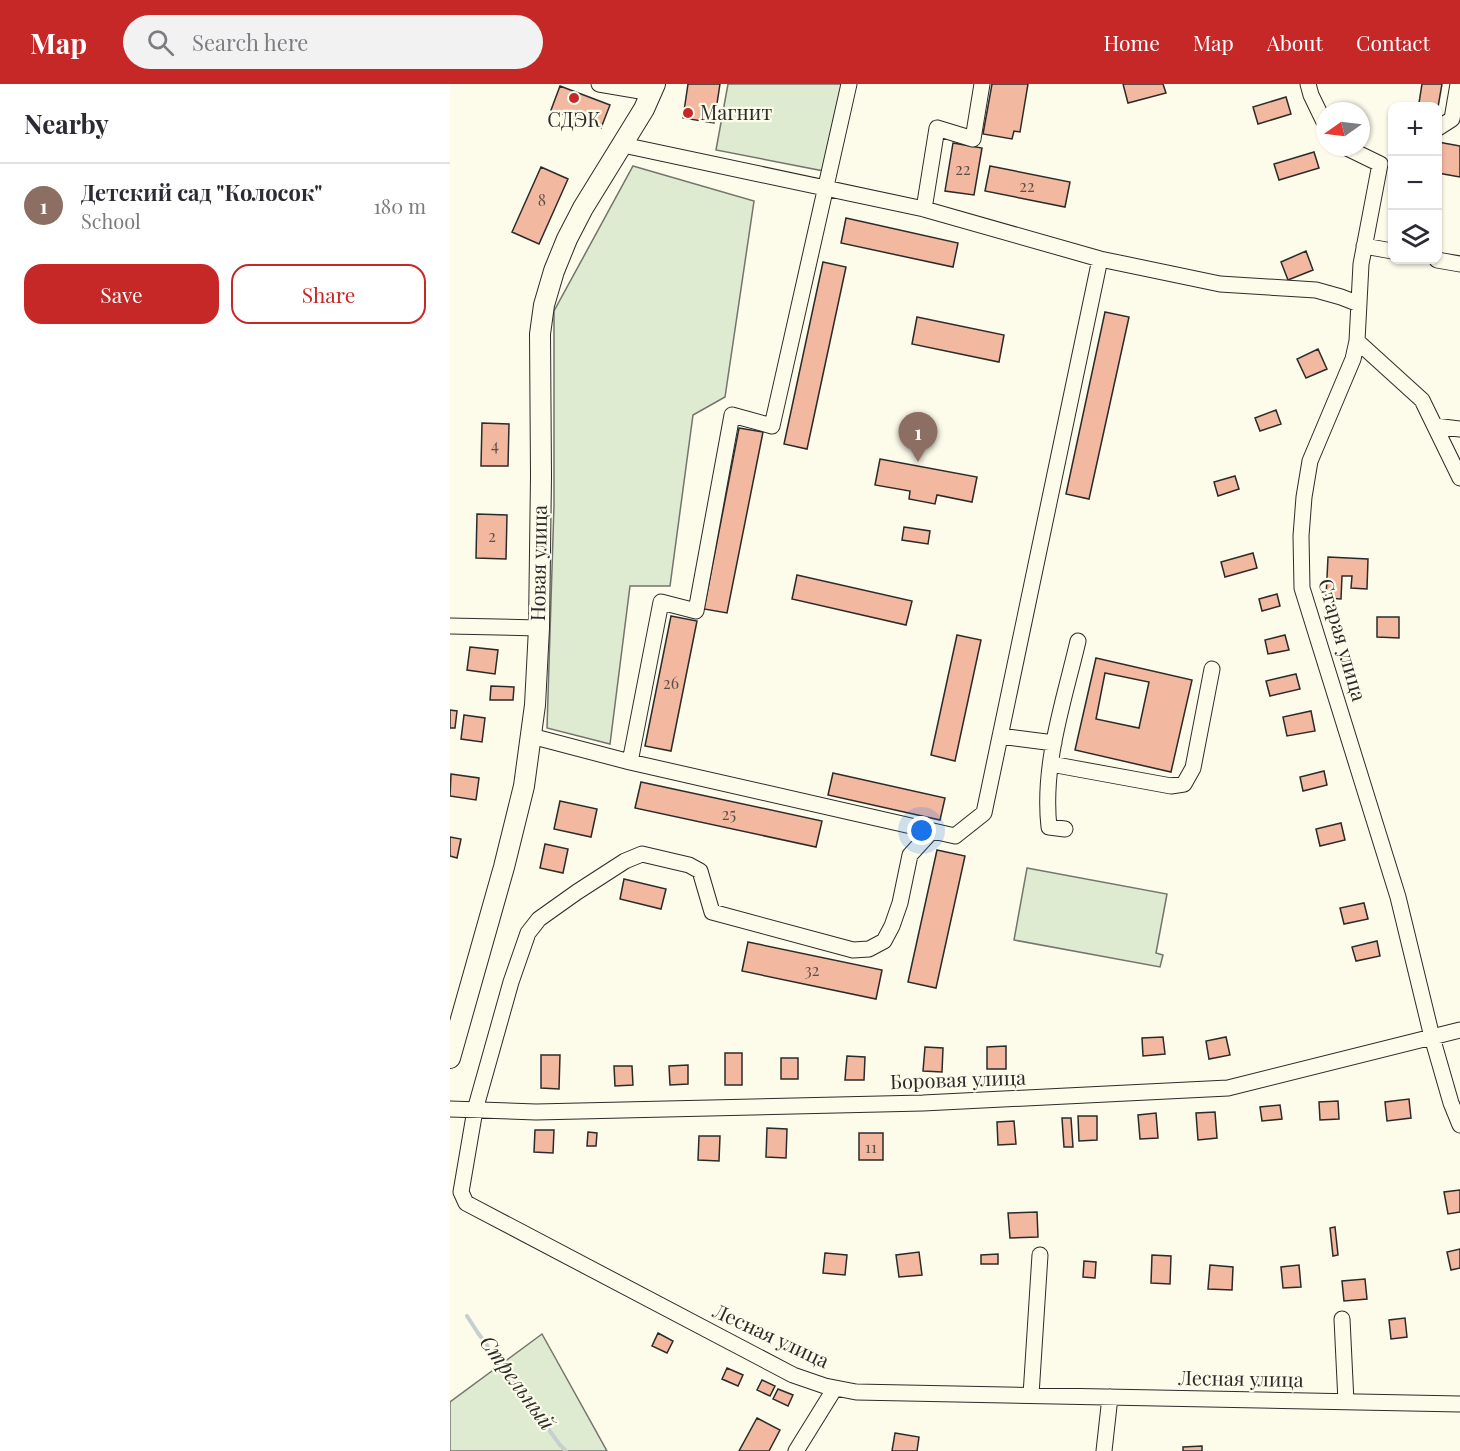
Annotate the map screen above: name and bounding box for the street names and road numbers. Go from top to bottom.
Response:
street label: Новая улица [523,505,552,621]
street label: Старая улица [1313,575,1374,704]
street label: Боровая улица [889,1063,1026,1094]
street label: Лесная улица [708,1296,834,1373]
street label: Лесная улица [1177,1363,1304,1392]

